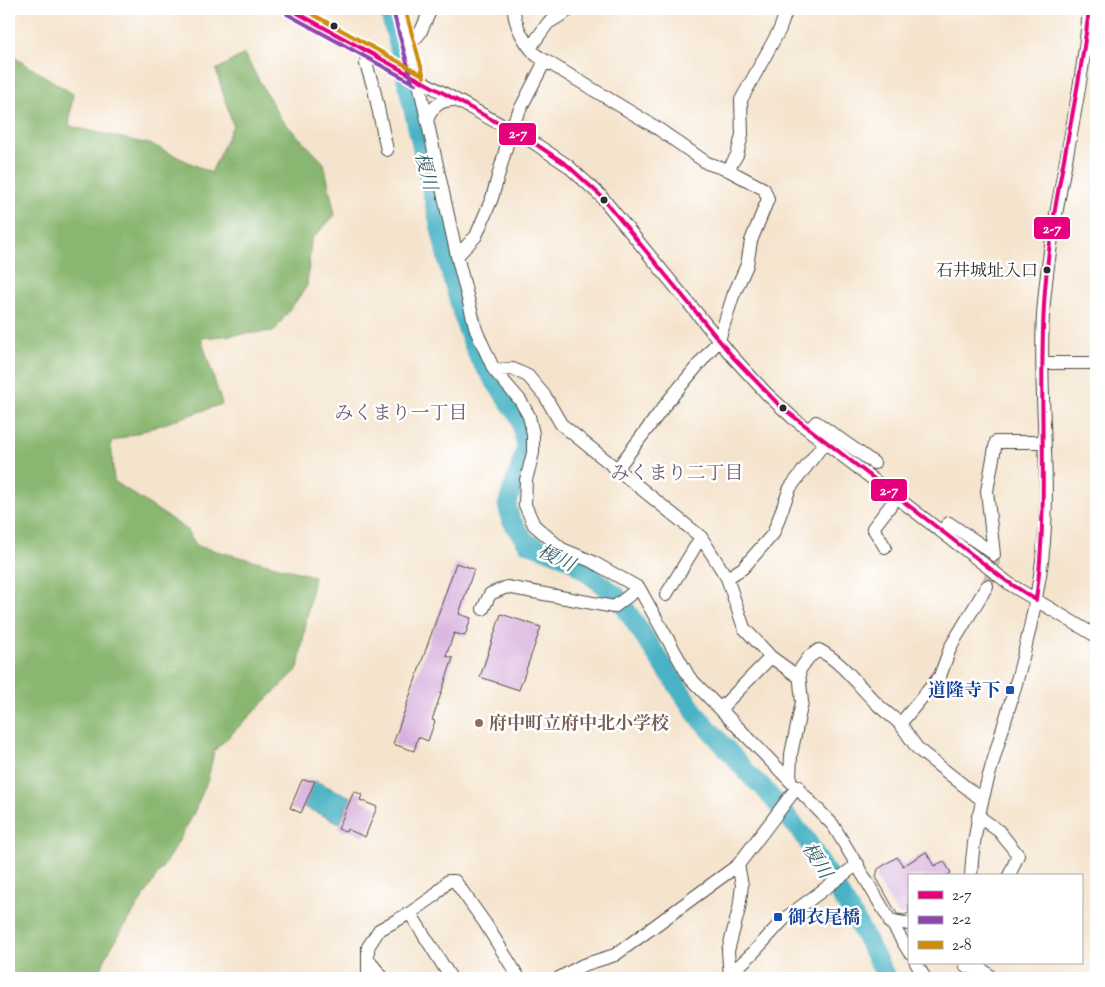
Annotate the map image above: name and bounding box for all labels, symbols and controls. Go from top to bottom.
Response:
unlabelled marker [329,21,339,31]
line badge: 2-7 [498,122,537,146]
text: 2-7 [509,125,528,145]
water label: 榎川 [407,150,443,195]
unlabelled marker [599,195,609,205]
line badge: 2-7 [1033,216,1071,240]
text: 2-7 [1043,220,1062,240]
place label: 石井城址入口 [936,260,1038,284]
marker: 石井城址入口 [1042,265,1052,275]
district label: みくまり一丁目 [334,401,468,428]
unlabelled marker [778,403,788,413]
district label: みくまり二丁目 [610,461,744,488]
line badge: 2-7 [870,478,908,502]
text: 2-7 [880,482,899,502]
water label: 榎川 [533,539,581,581]
place label: 道隆寺下 [928,679,1000,705]
marker: 道隆寺下 [1004,684,1016,696]
place label: 府中町立府中北小学校 [489,712,669,738]
marker: 府中町立府中北小学校 [473,717,485,729]
water label: 榎川 [794,838,838,886]
legend [908,874,1082,964]
text: 2-7 [952,886,972,907]
place label: 御衣尾橋 [788,906,860,932]
text: 2-2 [952,910,971,931]
marker: 御衣尾橋 [772,911,784,923]
text: 2-8 [952,936,972,957]

